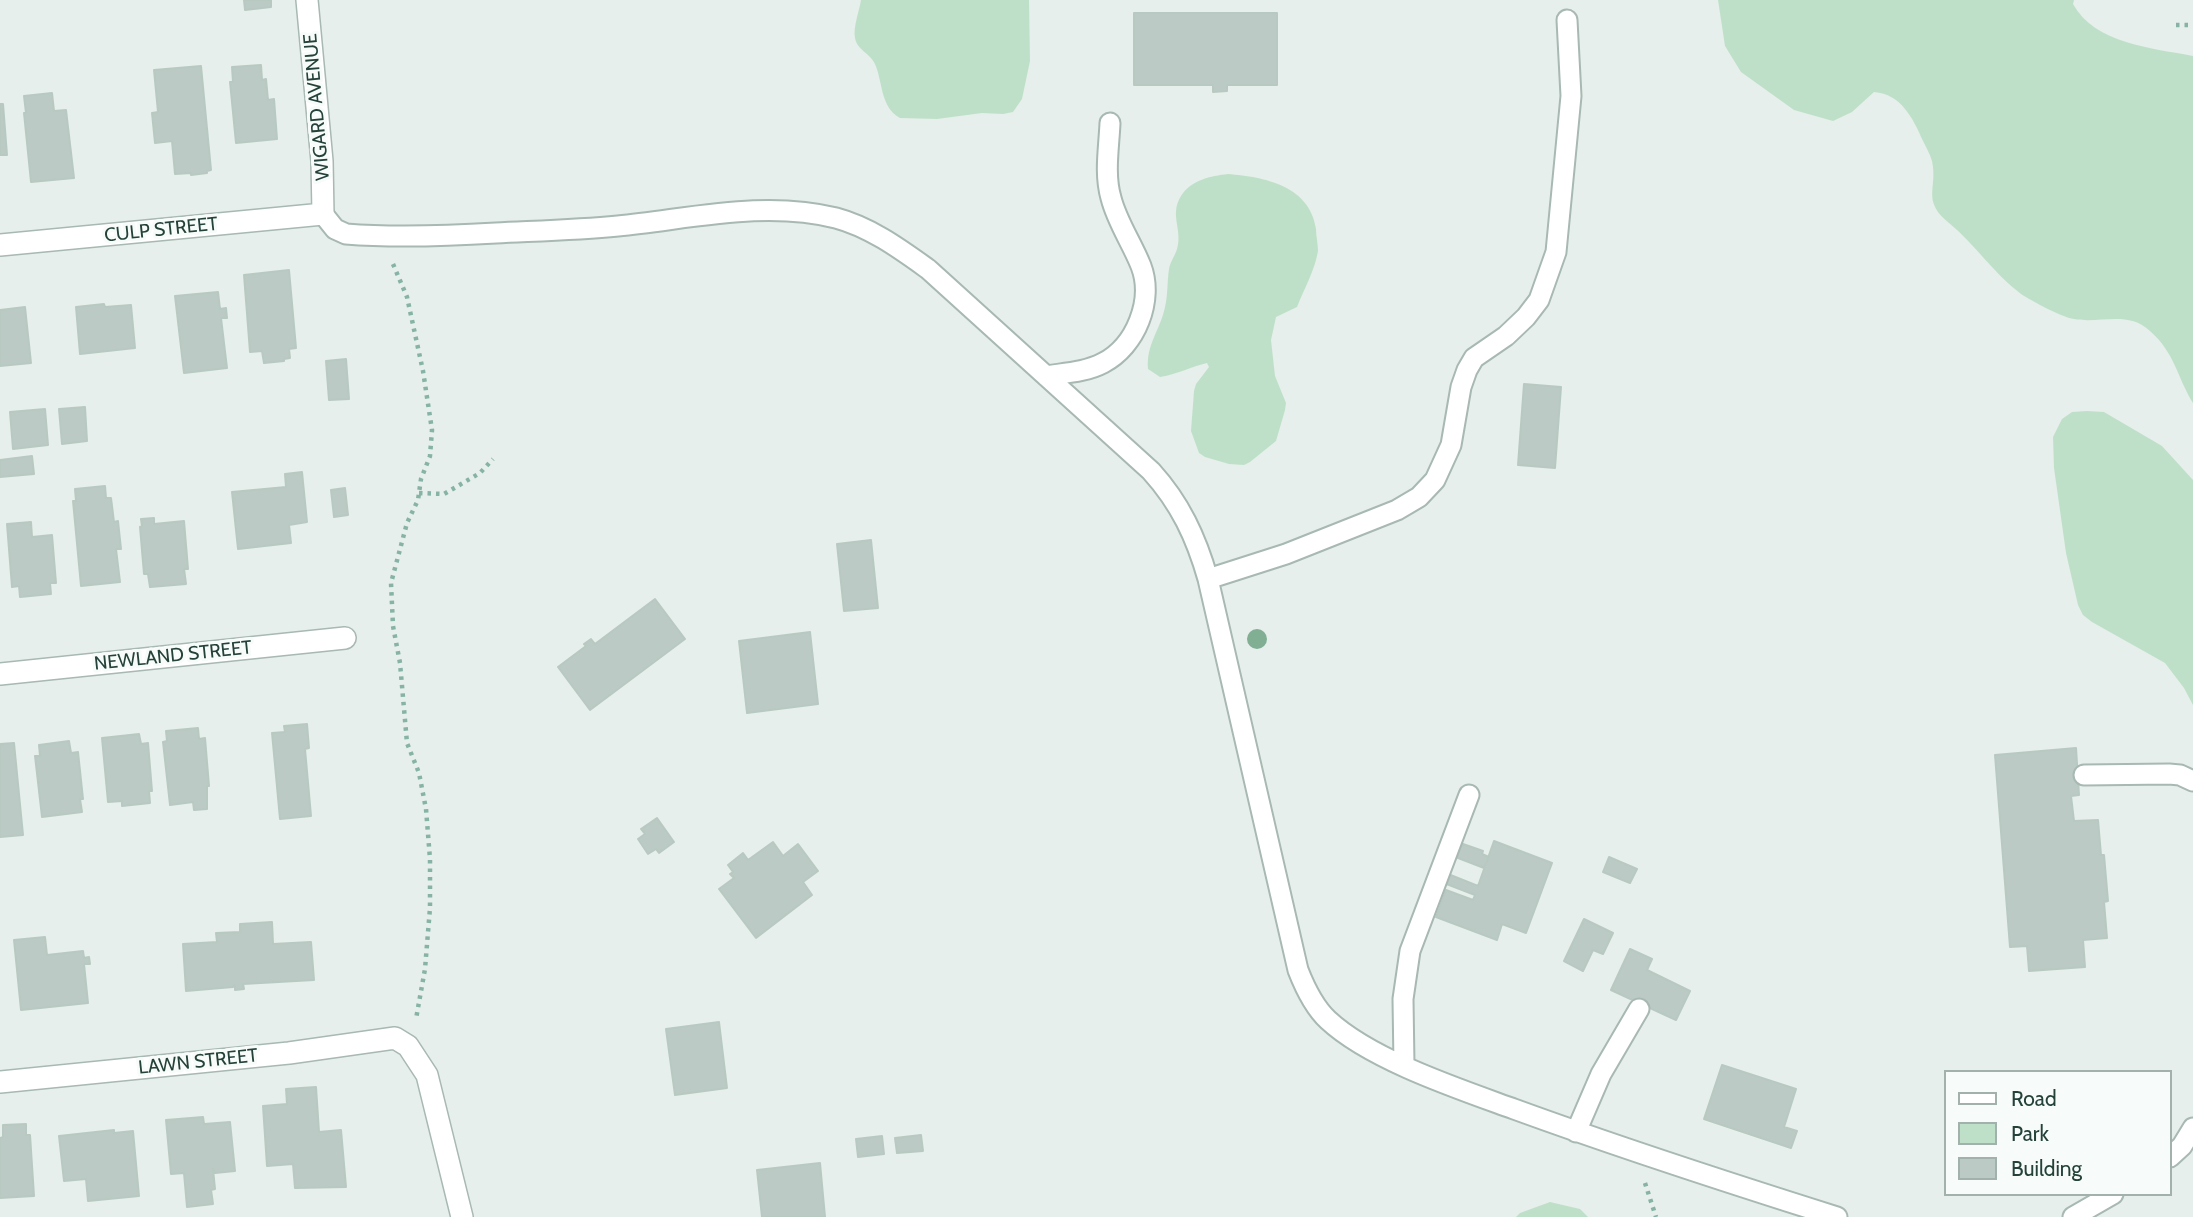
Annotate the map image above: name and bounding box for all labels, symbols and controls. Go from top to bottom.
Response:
street label: WIGARD AVENUE [299,33,335,181]
street label: CULP STREET [103,213,219,247]
street label: NEWLAND STREET [93,636,253,676]
street label: LAWN STREET [137,1044,259,1080]
legend [1944,1070,2172,1196]
text: Road [2011,1086,2057,1111]
text: Park [2011,1121,2049,1146]
text: Building [2011,1156,2082,1181]

